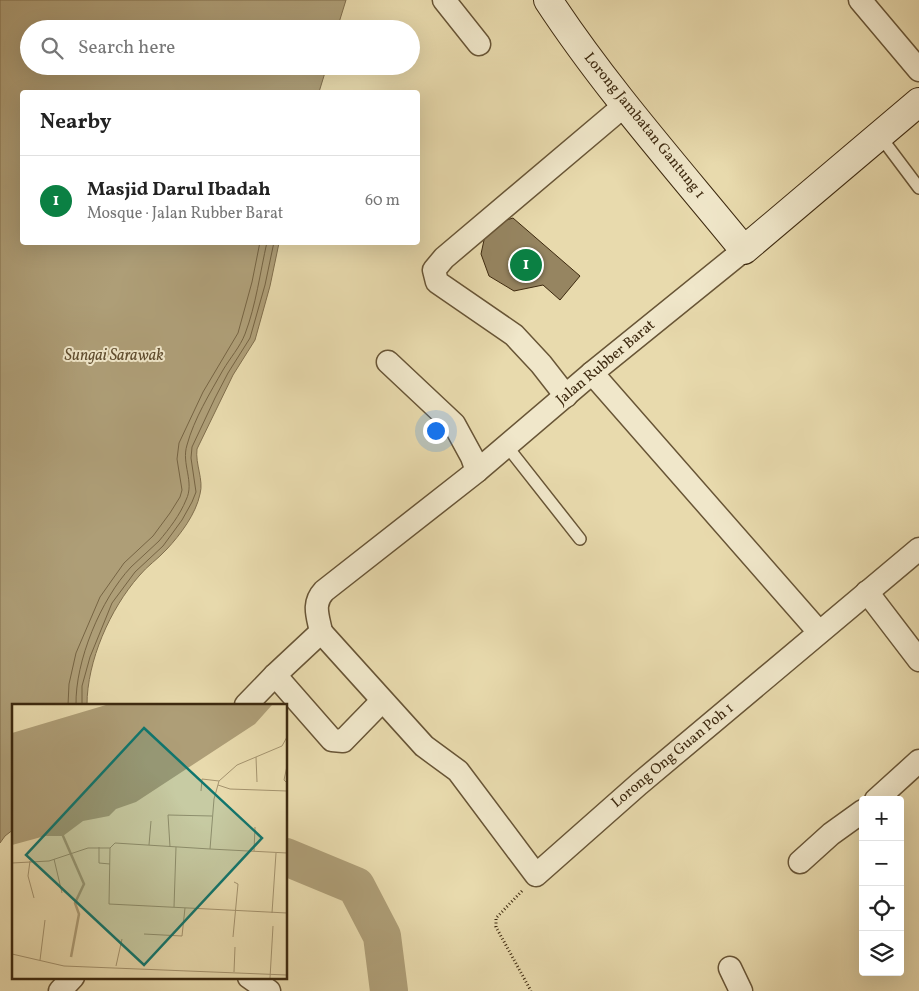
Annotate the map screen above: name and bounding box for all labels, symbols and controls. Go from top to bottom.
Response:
search box [20,20,420,75]
icon: search [38,34,66,62]
text: Search here [78,35,175,61]
street label: Lorong Jambatan Gantung 1 [578,48,710,204]
text: Nearby [40,108,111,137]
text: Masjid Darul Ibadah [87,177,271,203]
text: 1 [53,190,59,212]
text: 60 m [365,190,400,212]
text: Mosque · Jalan Rubber Barat [87,203,283,225]
pin: 1 [510,246,542,284]
street label: Jalan Rubber Barat [552,315,660,411]
water label: Sungai Sarawak [64,345,164,367]
your location [423,418,449,444]
street label: Lorong Ong Guan Poh 1 [607,699,739,813]
inset map [12,704,288,978]
map controls [859,796,904,976]
button: + [859,796,904,841]
button: − [859,841,904,886]
button: locate [859,886,904,931]
button: layers [859,931,904,976]

